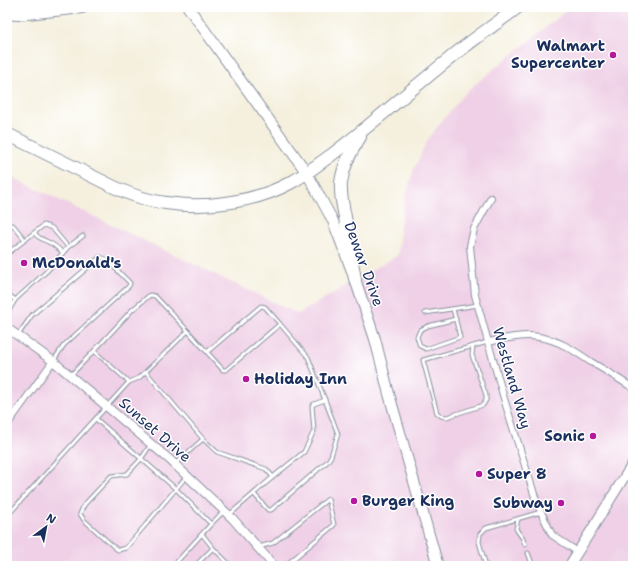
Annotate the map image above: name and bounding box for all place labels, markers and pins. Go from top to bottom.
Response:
place label: Walmart Supercenter [511,36,605,73]
marker: Walmart Supercenter [608,50,618,60]
place label: McDonald's [32,253,122,273]
marker: McDonald's [19,258,29,268]
place label: Holiday Inn [254,369,347,389]
marker: Holiday Inn [241,374,251,384]
place label: Sonic [544,426,585,446]
marker: Sonic [588,431,598,441]
place label: Super 8 [487,464,547,484]
marker: Super 8 [474,469,484,479]
place label: Burger King [362,491,455,511]
place label: Subway [493,493,553,513]
marker: Burger King [349,496,359,506]
marker: Subway [556,498,566,508]

